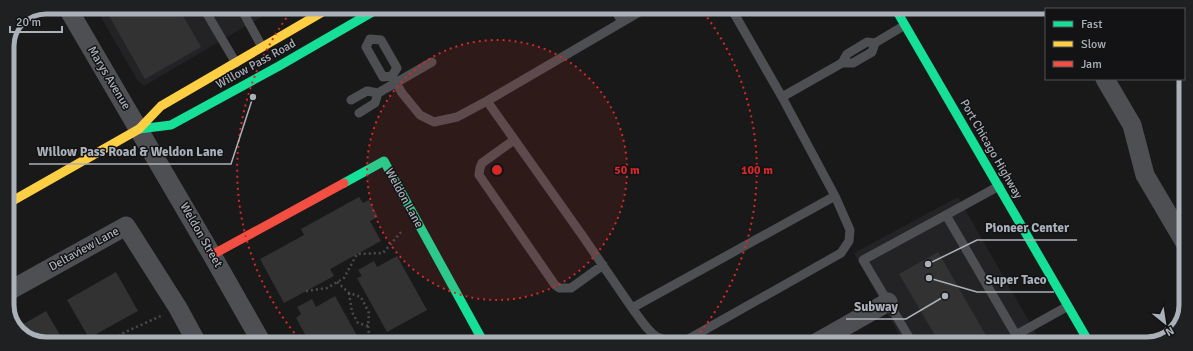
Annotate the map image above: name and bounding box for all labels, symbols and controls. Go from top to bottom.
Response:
scale bar [10,8,62,34]
legend [1045,8,1185,80]
text: 20 m [16,15,41,30]
text: Fast [1081,17,1102,32]
street label: Willow Pass Road [213,36,299,92]
text: Slow [1081,37,1106,52]
street label: Marys Avenue [84,43,134,113]
text: Jam [1081,57,1102,72]
street label: Port Chicago Highway [956,97,1026,202]
callout: Willow Pass Road & Weldon Lane [29,139,231,164]
text: Willow Pass Road & Weldon Lane [37,144,224,160]
centre of rings [490,163,504,177]
text: 50 m [614,163,640,178]
text: 100 m [741,163,773,178]
street label: Weldon Lane [381,166,427,230]
street label: Weldon Street [176,200,226,270]
callout: Pioneer Center [977,215,1077,240]
text: Pioneer Center [985,220,1070,236]
street label: Deltaview Lane [46,224,122,274]
callout: Super Taco [977,267,1054,292]
text: Super Taco [985,272,1047,288]
callout: Subway [846,294,906,319]
text: Subway [854,299,899,315]
north arrow [1145,303,1185,343]
text: N [1163,324,1176,339]

